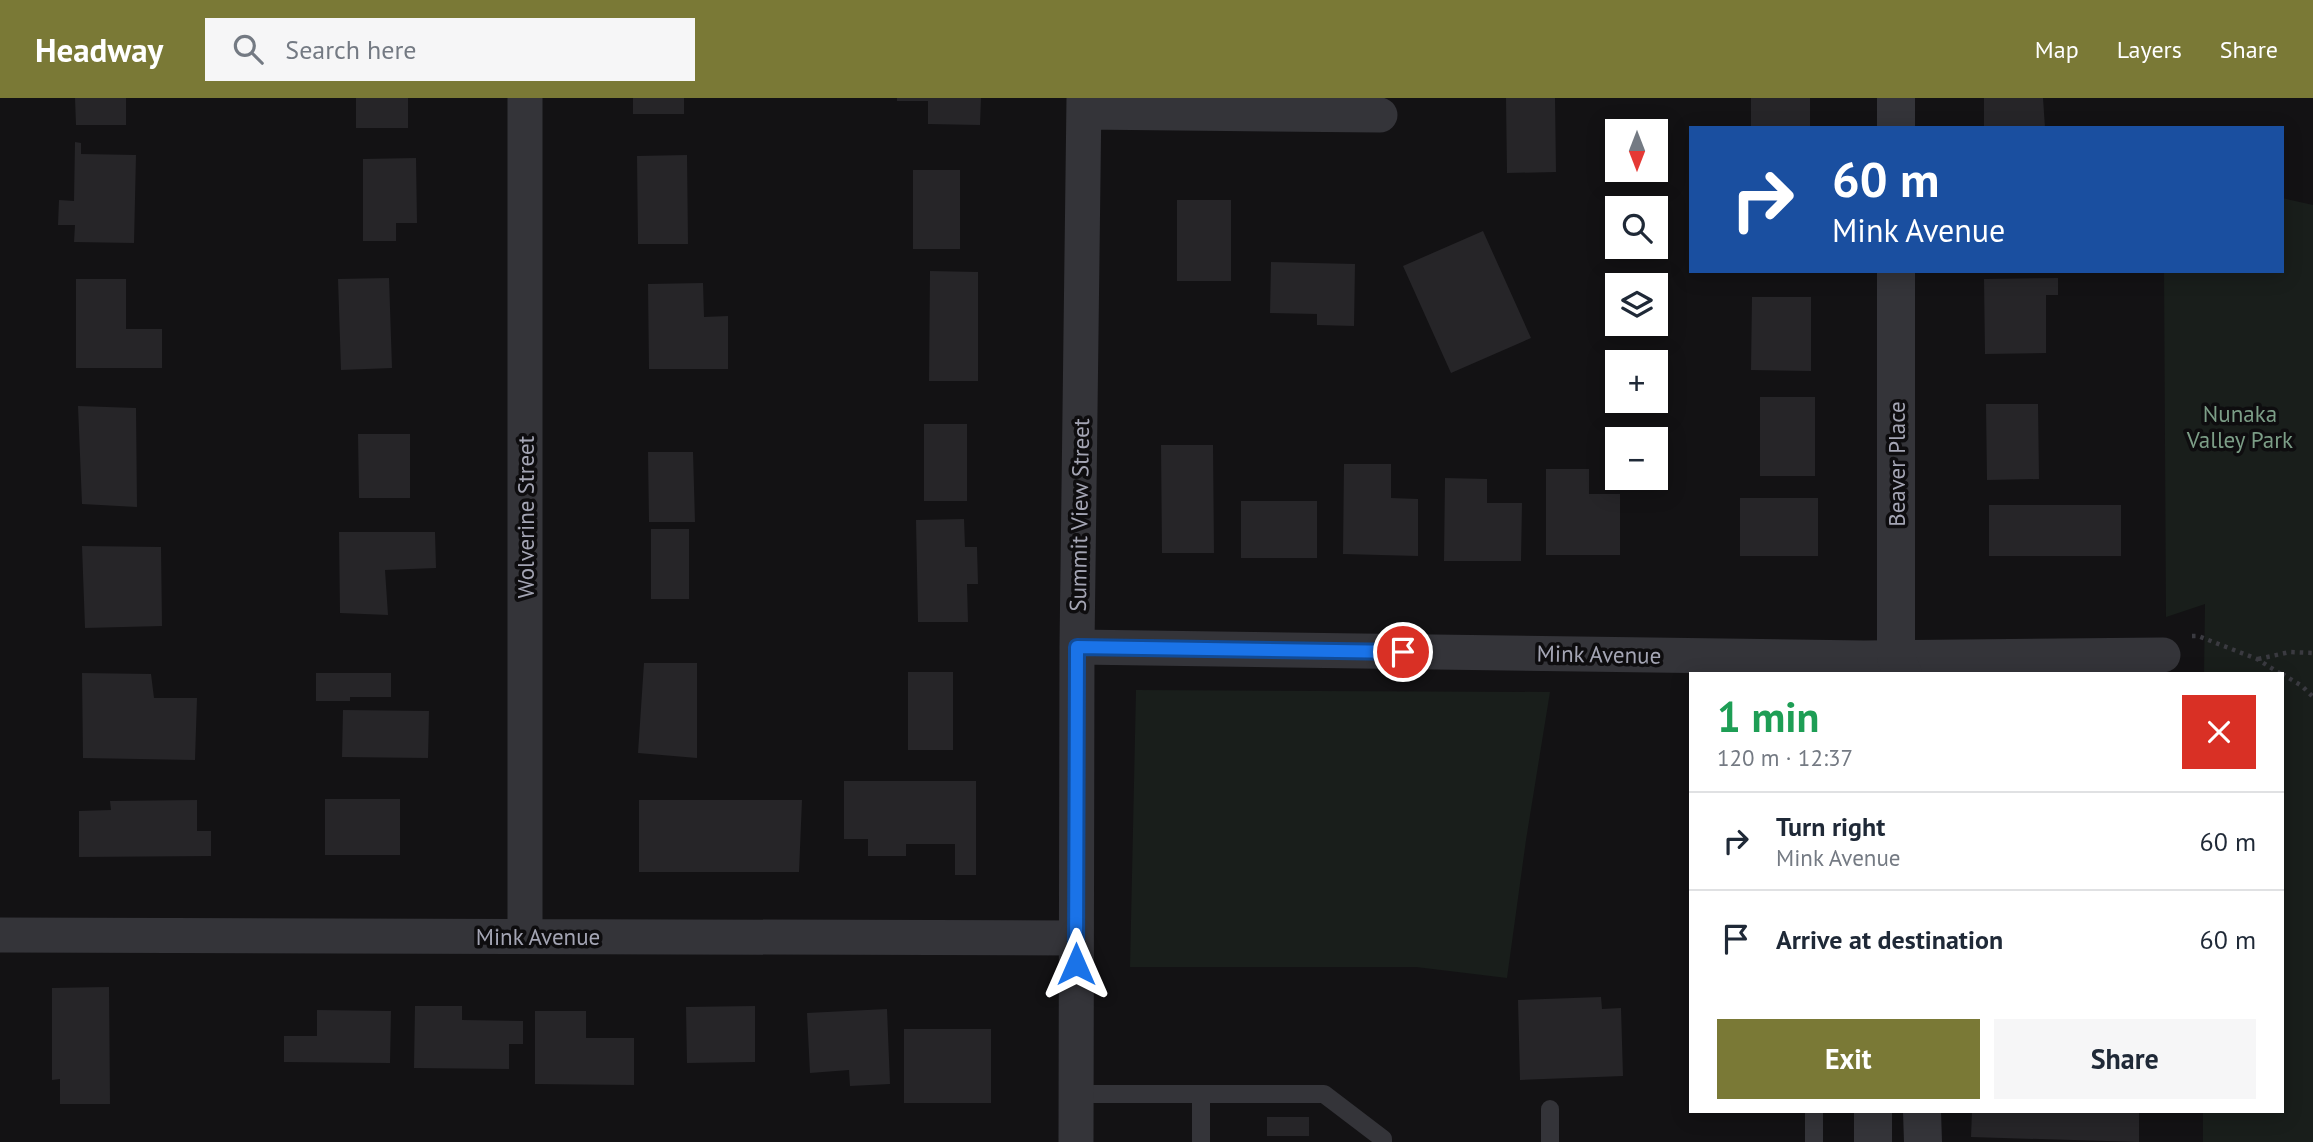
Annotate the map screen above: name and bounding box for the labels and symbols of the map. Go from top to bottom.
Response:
north arrow [1605,119,1668,182]
park label: Nunaka Valley Park [2186,399,2293,454]
street label: Beaver Place [1882,401,1911,527]
street label: Summit View Street [1063,418,1095,612]
street label: Wolverine Street [511,435,540,598]
pin [1373,622,1433,682]
street label: Mink Avenue [1537,638,1661,670]
street label: Mink Avenue [476,922,600,951]
position arrow [1039,927,1113,1001]

